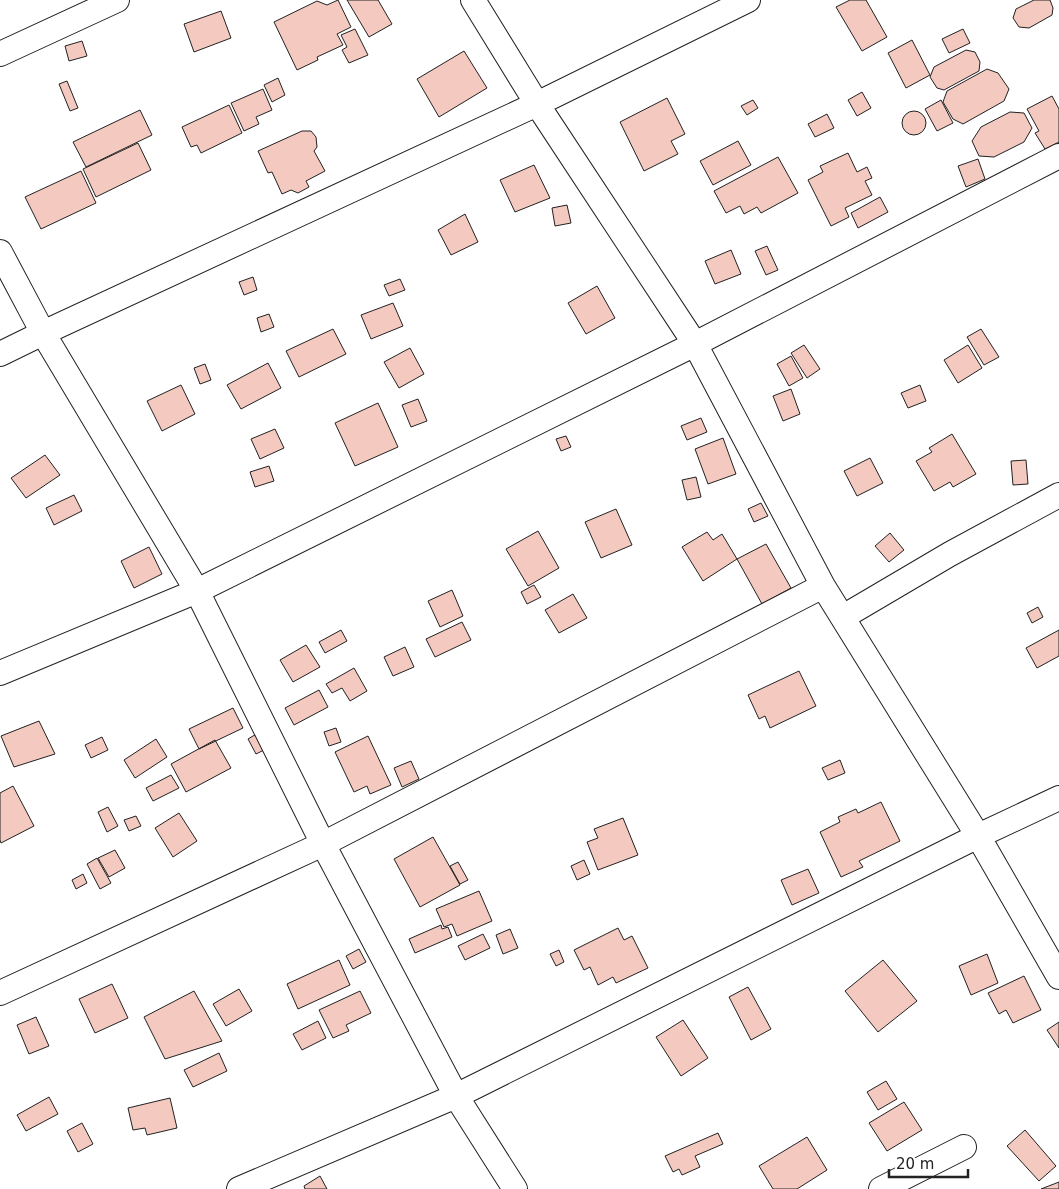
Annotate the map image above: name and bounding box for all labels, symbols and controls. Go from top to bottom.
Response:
scale bar [889,1146,968,1178]
text: 20 m [896,1155,934,1173]

